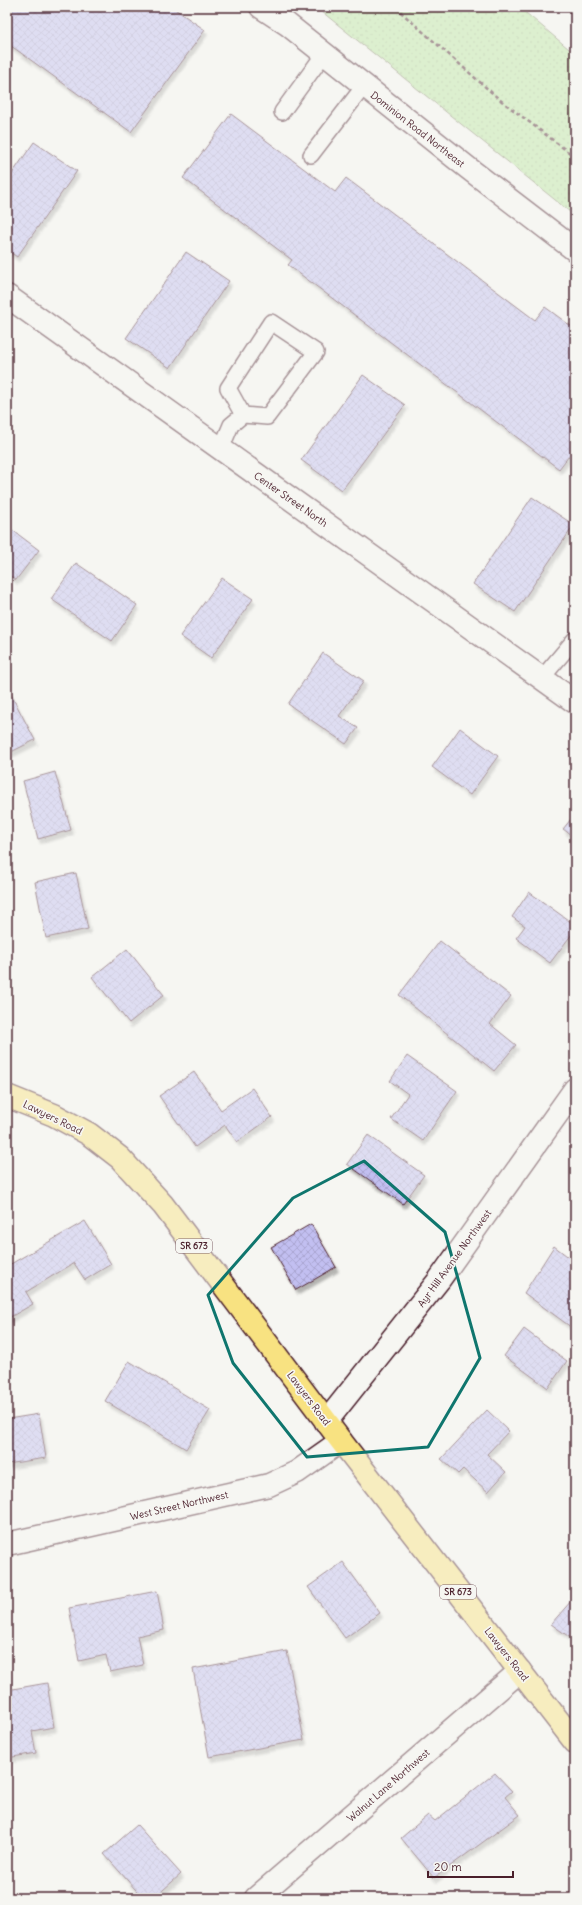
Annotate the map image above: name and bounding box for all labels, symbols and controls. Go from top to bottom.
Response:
street label: Dominion Road Northeast [368,89,468,171]
street label: Center Street North [251,469,330,530]
street label: Lawyers Road [21,1097,85,1137]
street label: Ayr Hill Avenue Northwest [415,1206,495,1310]
road number: SR 673 [176,1239,212,1253]
street label: Lawyers Road [284,1369,333,1428]
street label: West Street Northwest [129,1488,230,1523]
road number: SR 673 [440,1585,476,1599]
street label: Lawyers Road [482,1625,532,1684]
street label: Walnut Lane Northwest [344,1745,433,1825]
scale bar [428,1853,513,1879]
text: 20 m [434,1859,462,1874]

